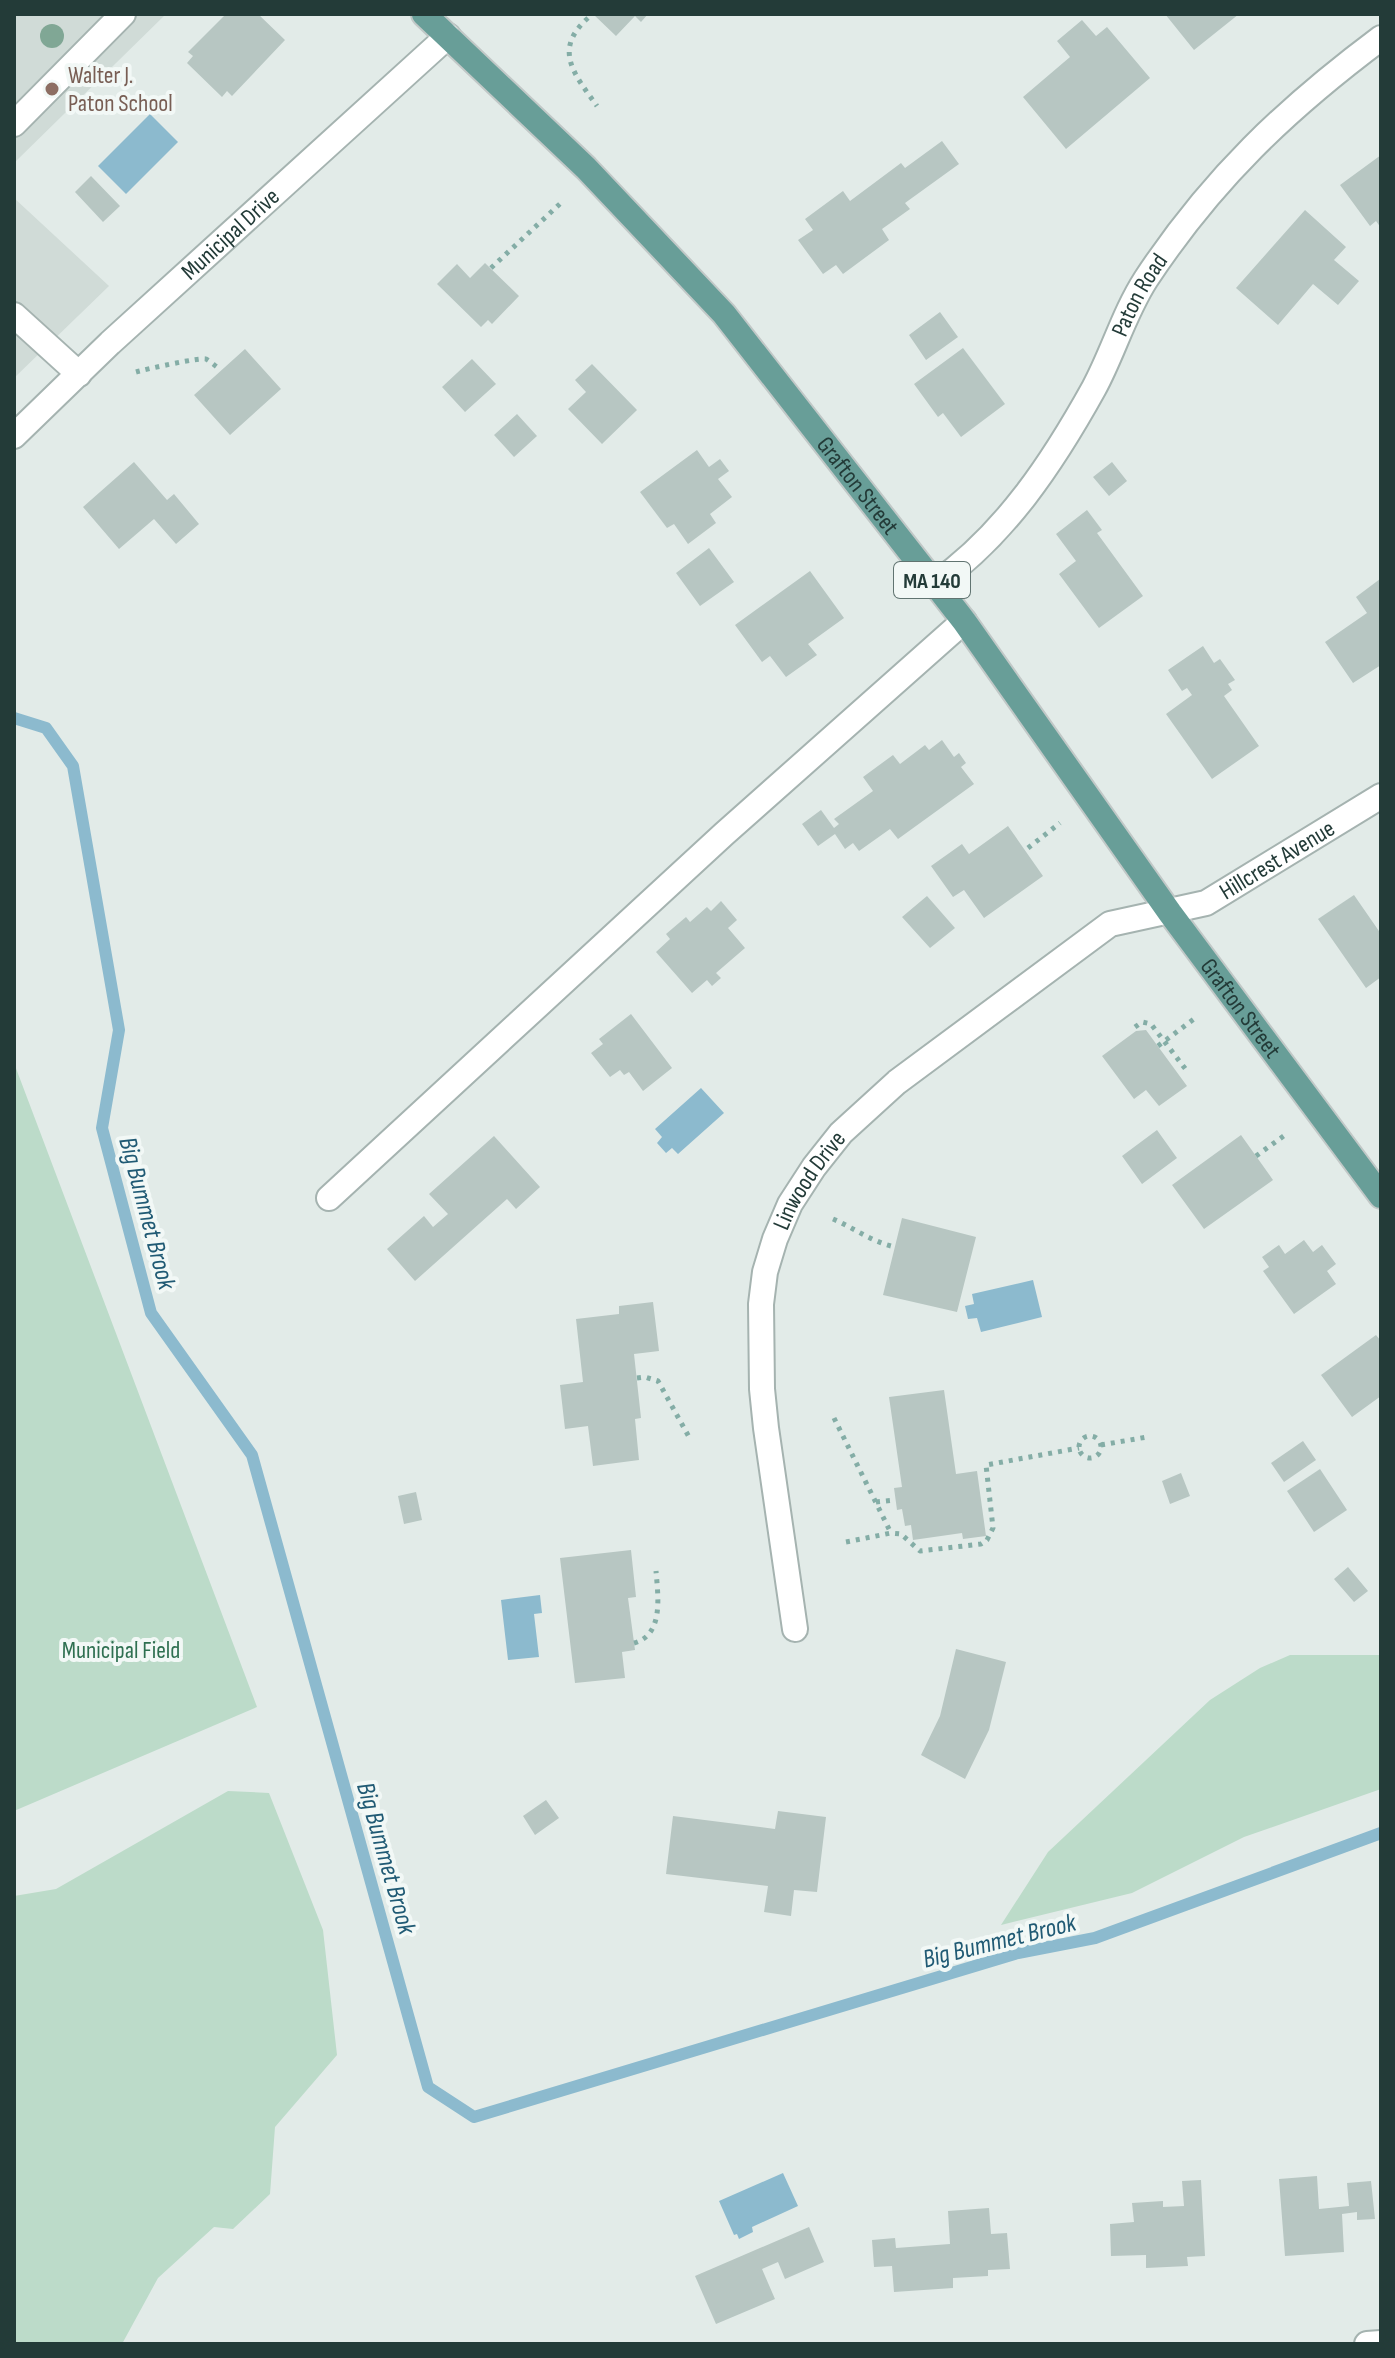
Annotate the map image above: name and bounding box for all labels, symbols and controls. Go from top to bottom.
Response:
place label: Walter J. Paton School [68,61,173,118]
marker: Walter J. Paton School [43,80,61,98]
street label: Municipal Drive [175,182,286,286]
street label: Paton Road [1105,248,1174,341]
street label: Grafton Street [810,431,905,541]
road number: MA 140 [894,562,970,598]
street label: Hillcrest Avenue [1214,814,1340,906]
street label: Grafton Street [1194,953,1287,1064]
street label: Linwood Drive [767,1125,852,1234]
water label: Big Bummet Brook [111,1134,182,1294]
park label: Municipal Field [62,1636,180,1665]
water label: Big Bummet Brook [349,1779,422,1939]
water label: Big Bummet Brook [920,1907,1080,1975]

